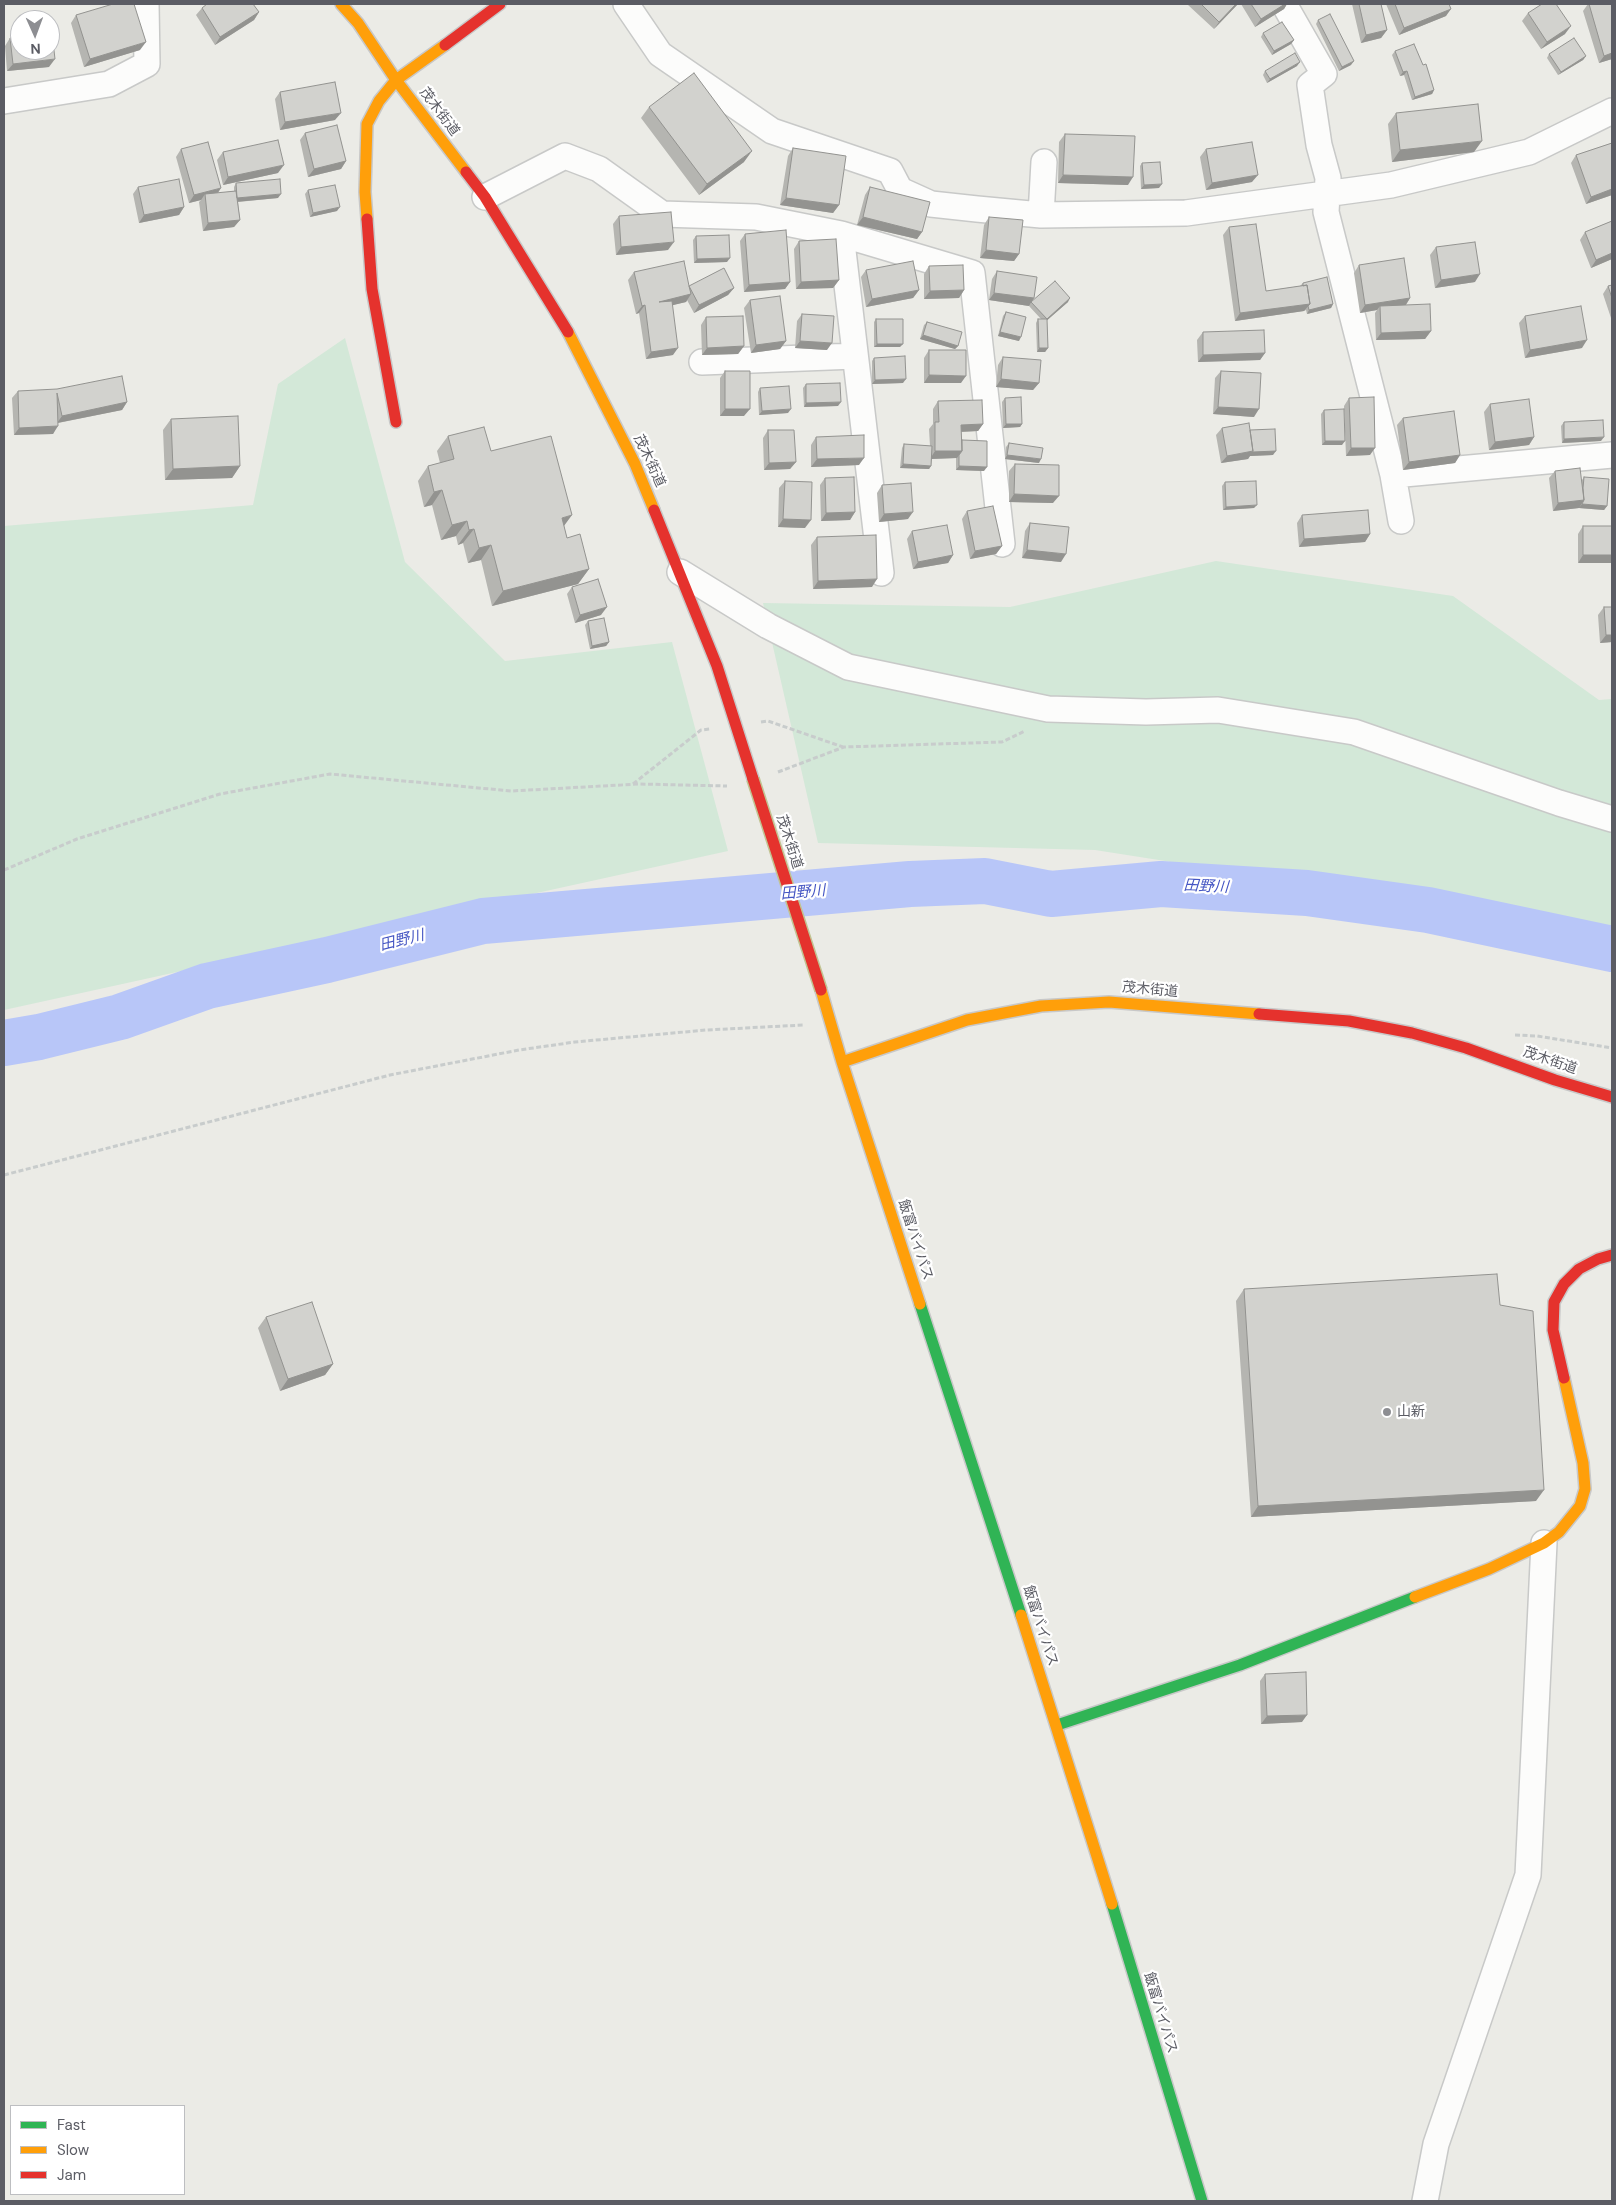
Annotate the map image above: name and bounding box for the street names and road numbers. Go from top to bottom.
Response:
street label: 茂木街道 [415,85,463,139]
street label: 茂木街道 [630,432,668,490]
street label: 茂木街道 [772,813,806,871]
street label: 茂木街道 [1121,979,1179,1001]
street label: 茂木街道 [1521,1044,1579,1078]
street label: 飯富バイパス [894,1197,936,1283]
street label: 飯富バイパス [1019,1583,1061,1669]
street label: 飯富バイパス [1140,1970,1180,2056]

